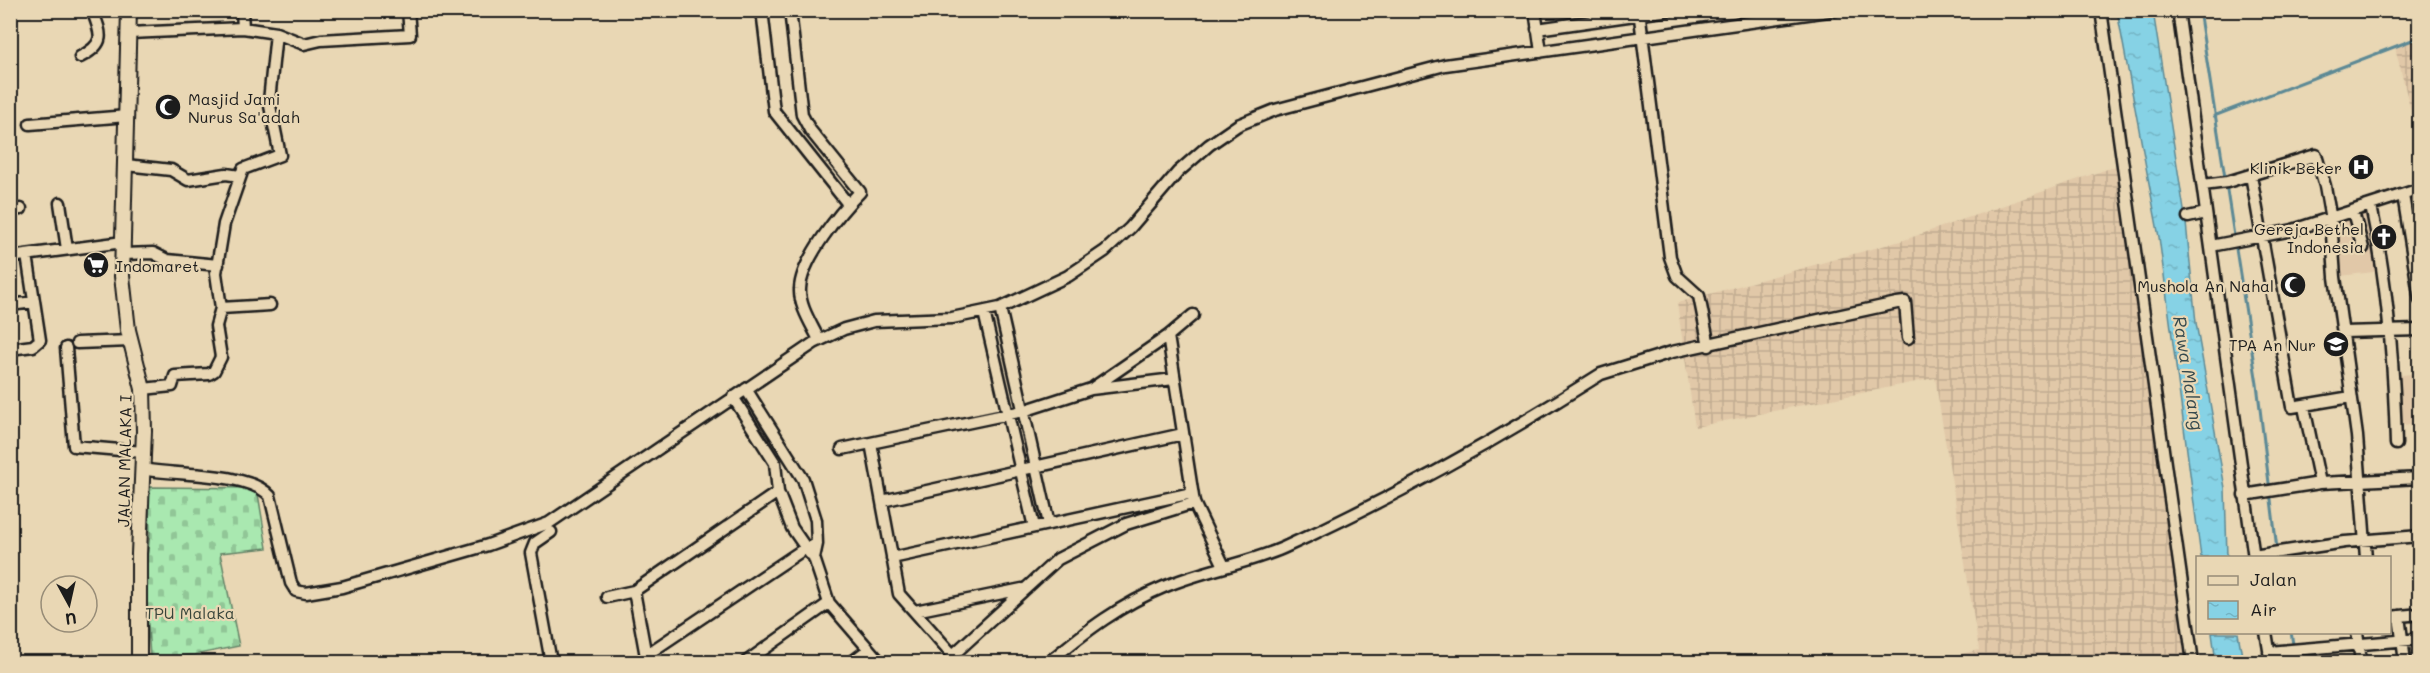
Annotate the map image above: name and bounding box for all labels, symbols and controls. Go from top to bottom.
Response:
place label: Masjid Jami Nurus Sa'adah [188,88,300,127]
mosque icon: Masjid Jami Nurus Sa'adah [153,92,183,122]
hospital icon: Klinik Beker [2346,152,2376,182]
place label: Klinik Beker [2250,157,2342,178]
place label: Gereja Bethel Indonesia [2254,218,2364,257]
church icon: Gereja Bethel Indonesia [2369,222,2399,252]
supermarket icon: Indomaret [81,250,111,280]
place label: Indomaret [116,255,199,276]
mosque icon: Mushola An Nahal [2278,270,2308,300]
place label: Mushola An Nahal [2137,275,2274,296]
water label: Rawa Malang [2168,314,2210,432]
school or university icon: TPA An Nur [2321,329,2351,359]
place label: TPA An Nur [2229,334,2316,355]
street label: JALAN MALAKA I [112,395,136,527]
legend [2196,556,2391,634]
text: Jalan [2250,567,2297,591]
north arrow [39,574,99,634]
text: Air [2250,597,2277,621]
park label: TPU Malaka [145,602,235,623]
text: U [64,608,78,631]

